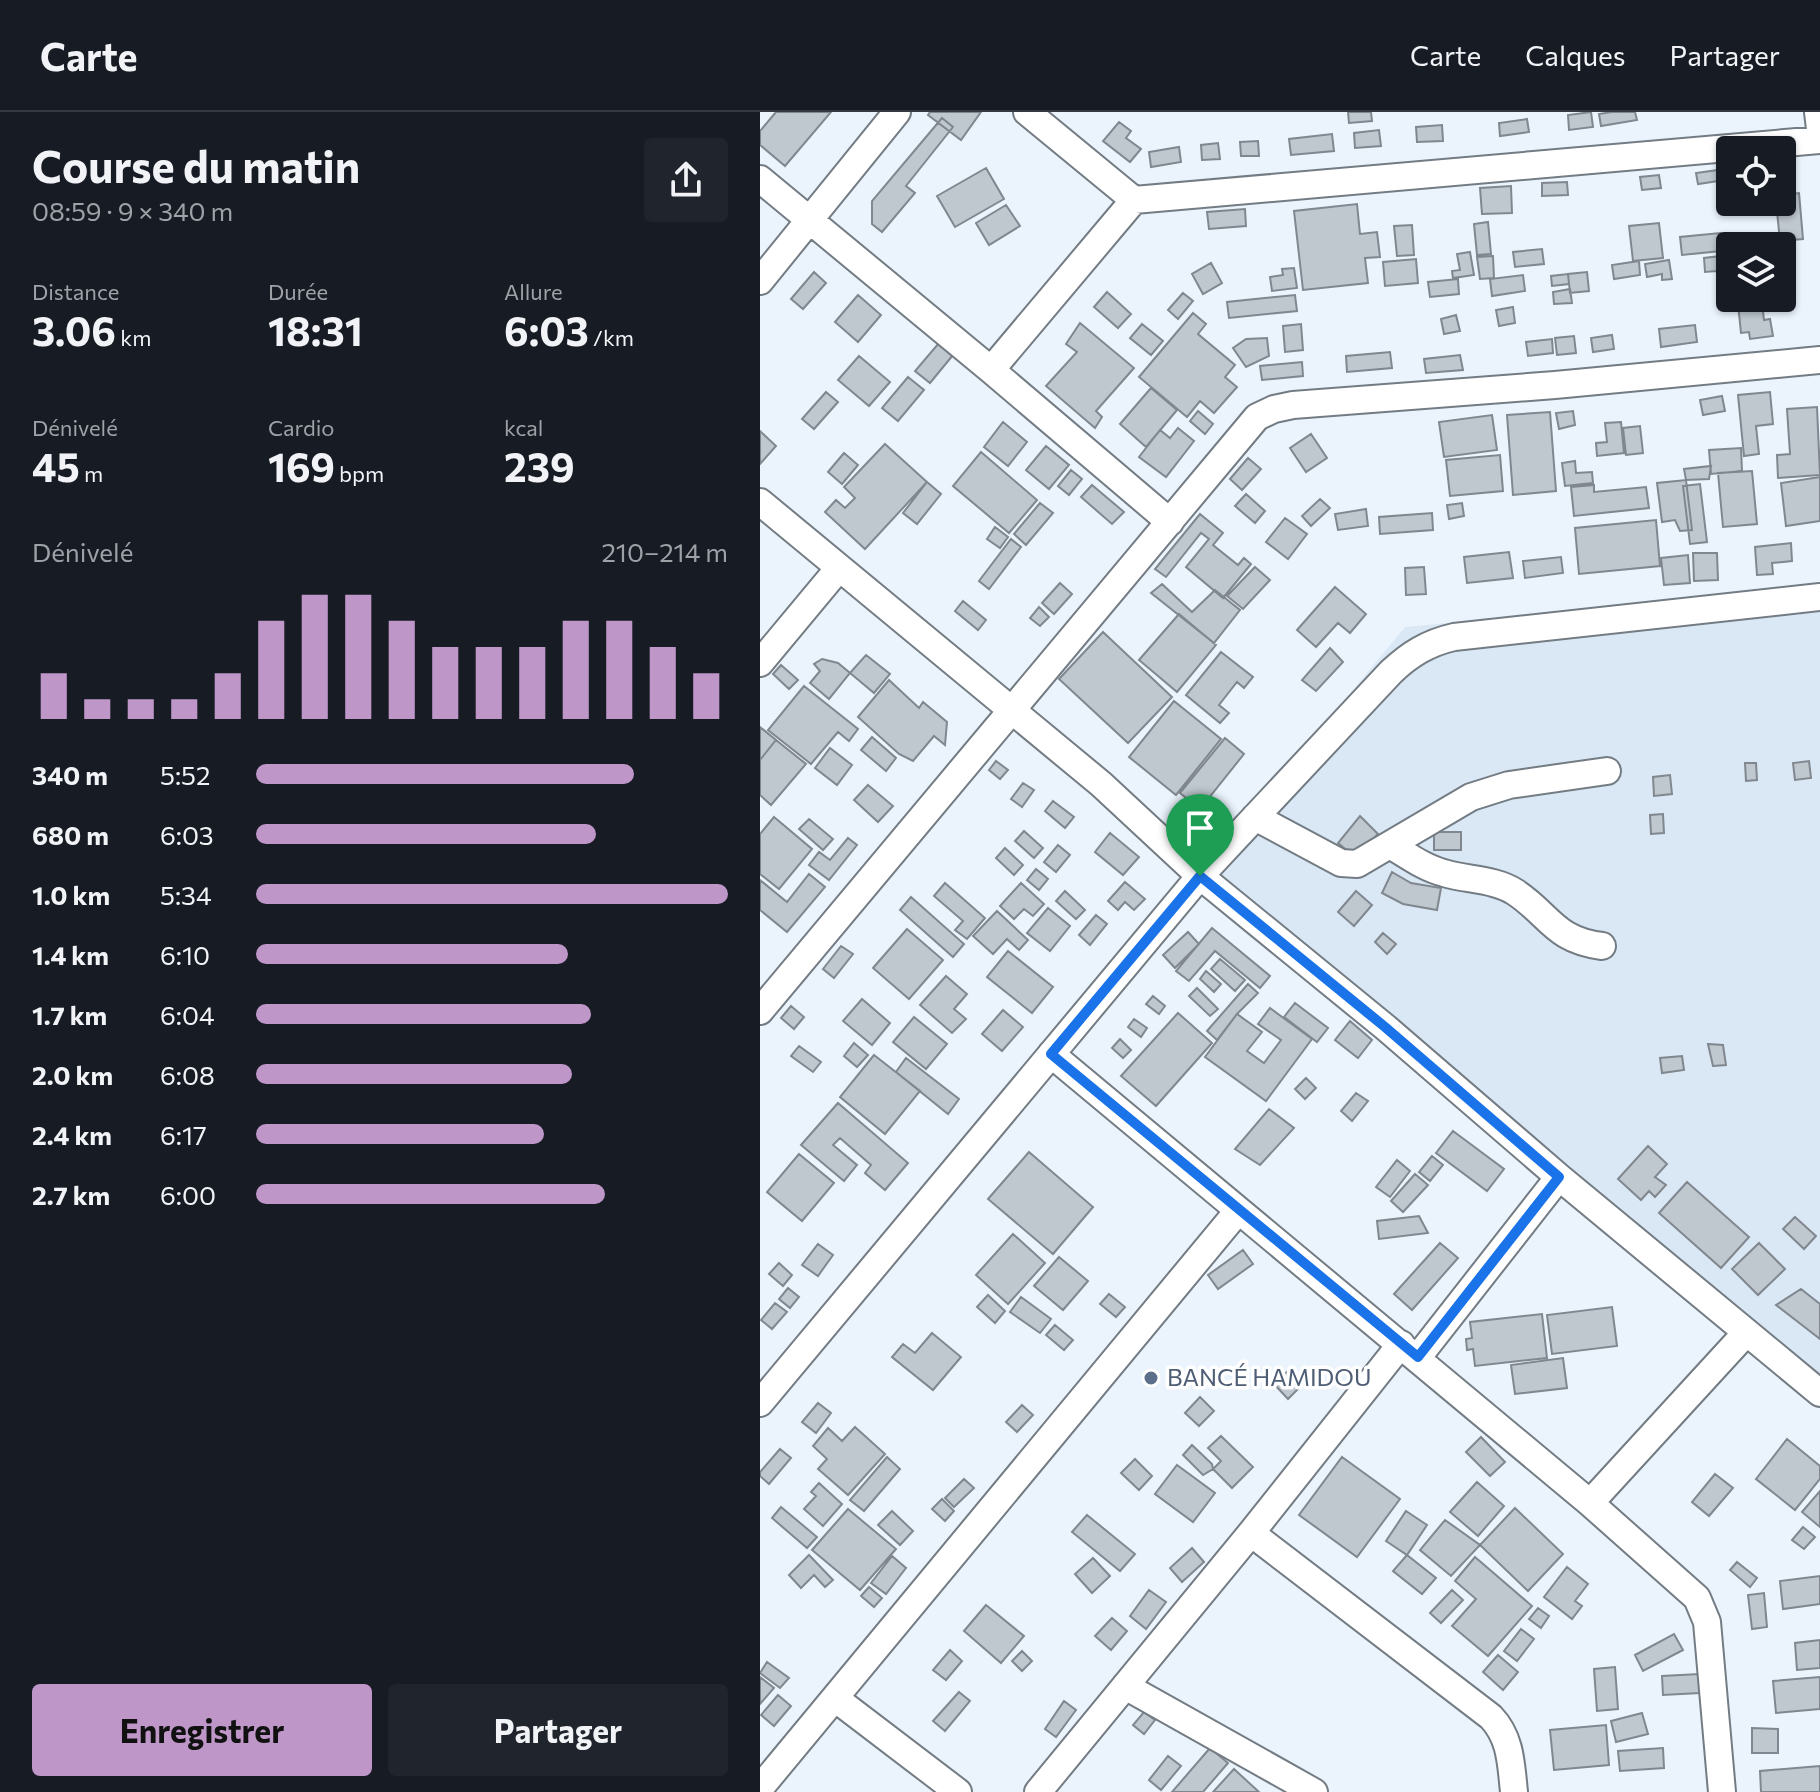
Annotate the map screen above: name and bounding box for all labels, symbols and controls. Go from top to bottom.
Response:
text: Carte [40,32,138,79]
text: Carte [1410,38,1481,72]
text: Calques [1525,38,1626,72]
text: Partager [1670,38,1780,72]
map controls [1716,136,1796,312]
button: locate [1716,136,1796,216]
text: Course du matin [32,138,360,192]
button: share [644,138,728,222]
text: 08:59 · 9 × 340 m [32,195,233,226]
button: layers [1716,232,1796,312]
text: Distance [32,278,119,305]
text: Durée [268,278,328,305]
text: Allure [504,278,563,305]
text: 3.06 [32,305,116,354]
text: 18:31 [268,305,363,354]
text: 6:03 [504,305,589,354]
text: km [116,324,151,351]
text: /km [589,324,634,351]
text: Dénivelé [32,414,118,441]
text: Cardio [268,414,335,441]
text: kcal [504,414,543,441]
text: 45 [32,441,80,490]
text: 169 [268,441,335,490]
text: 239 [504,441,575,490]
text: m [80,460,103,487]
text: bpm [335,460,384,487]
text: Dénivelé [32,536,133,567]
text: 210–214 m [601,536,728,567]
text: 340 m [32,759,108,790]
text: 5:52 [160,759,210,790]
pin [1166,794,1234,876]
icon: arrive [1178,806,1222,850]
text: 680 m [32,819,109,850]
text: 6:03 [160,819,214,850]
text: 1.0 km [32,879,110,910]
text: 5:34 [160,879,212,910]
text: 1.4 km [32,939,109,970]
text: 6:10 [160,939,210,970]
text: 1.7 km [32,999,107,1030]
text: 6:04 [160,999,214,1030]
text: 2.0 km [32,1059,113,1090]
text: 6:08 [160,1059,215,1090]
text: 2.4 km [32,1119,112,1150]
text: 6:17 [160,1119,207,1150]
text: 2.7 km [32,1179,110,1210]
text: 6:00 [160,1179,216,1210]
place label: BANCÉ HAMIDOU [1167,1362,1371,1391]
marker: BANCÉ HAMIDOU [1142,1369,1160,1387]
button: Enregistrer [32,1684,372,1776]
button: Partager [388,1684,728,1776]

